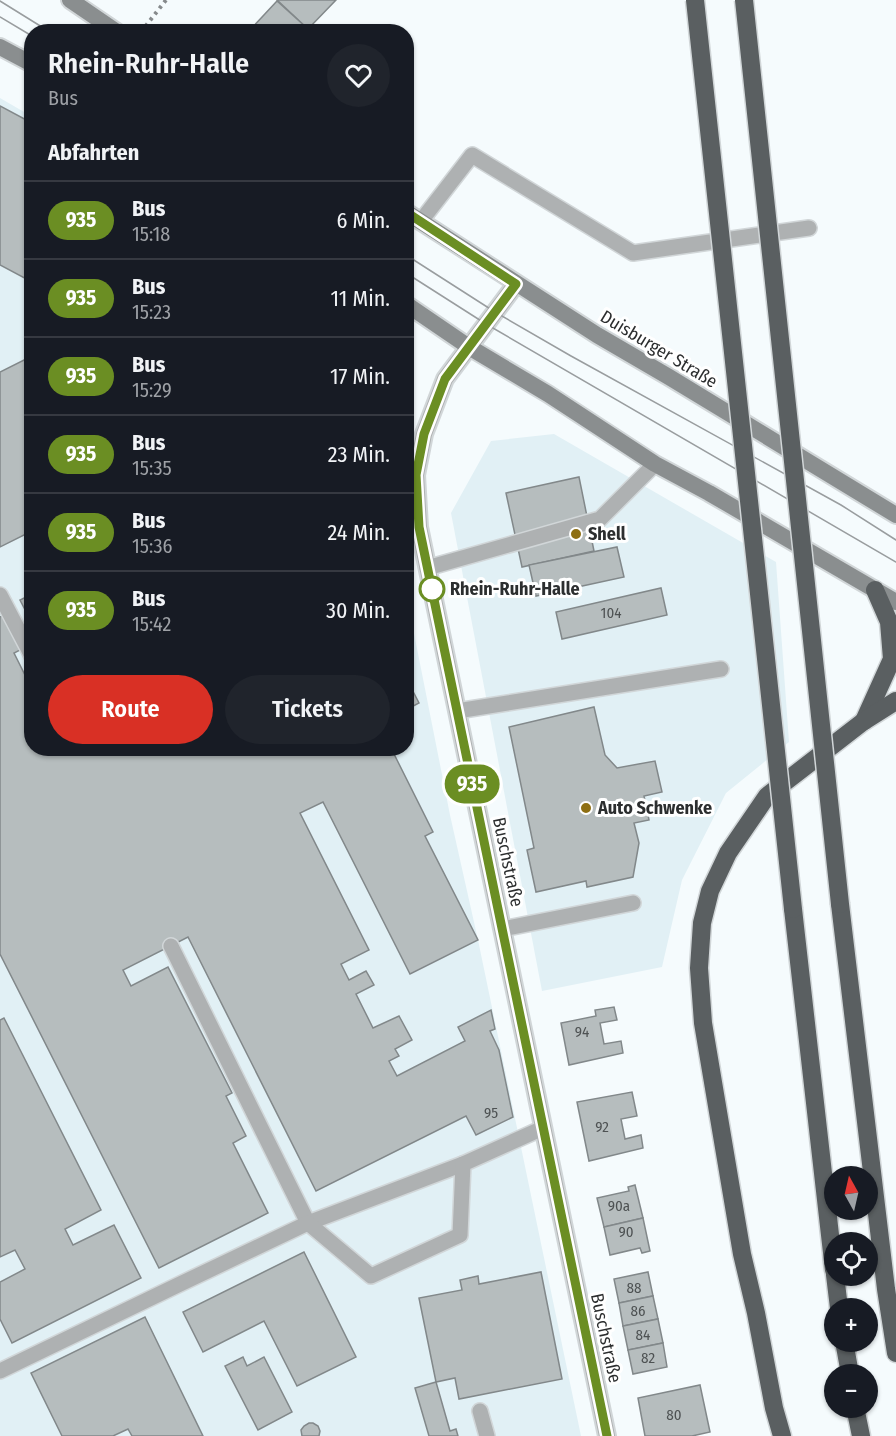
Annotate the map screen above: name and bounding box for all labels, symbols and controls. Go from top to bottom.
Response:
button: heart [327,44,390,107]
text: Rhein-Ruhr-Halle [48,47,249,80]
text: Bus [48,86,78,110]
text: Abfahrten [48,139,139,166]
text: Bus [132,195,165,222]
text: 935 [66,207,96,233]
text: 6 Min. [336,207,390,234]
text: 15:18 [132,222,170,246]
text: Bus [132,273,165,300]
text: 935 [66,285,96,311]
text: 11 Min. [331,285,390,312]
text: 15:23 [132,300,171,324]
street label: Duisburger Straße [597,305,722,393]
text: Bus [132,351,165,378]
text: 935 [66,363,96,389]
text: 17 Min. [330,363,390,390]
text: 15:29 [132,378,172,402]
text: Bus [132,429,165,456]
text: 935 [66,441,96,467]
text: 23 Min. [328,441,390,468]
text: 15:35 [132,456,172,480]
text: Bus [132,507,165,534]
text: 935 [66,519,96,545]
text: 24 Min. [327,519,390,546]
place label: Shell [588,523,626,545]
marker: Shell [569,527,583,541]
text: 15:36 [132,534,172,558]
marker: Rhein-Ruhr-Halle [419,576,445,602]
place label: Rhein-Ruhr-Halle [450,578,580,600]
text: Bus [132,585,165,612]
text: 935 [66,597,96,623]
text: 30 Min. [326,597,390,624]
house number: 104 [601,604,621,622]
text: 15:42 [132,612,171,636]
button: Route [48,675,213,744]
button: Tickets [225,675,390,744]
line badge: 935 [438,764,506,804]
text: 935 [457,771,487,797]
place label: Auto Schwenke [597,797,712,819]
marker: Auto Schwenke [579,801,593,815]
street label: Buschstraße [488,815,528,909]
house number: 94 [575,1023,589,1041]
house number: 95 [484,1104,498,1122]
house number: 92 [595,1118,609,1136]
north arrow [824,1166,878,1220]
map controls [824,1166,878,1418]
house number: 90a [608,1197,630,1215]
house number: 90 [618,1223,634,1241]
button: locate [824,1232,878,1286]
house number: 88 [626,1279,642,1297]
street label: Buschstraße [586,1291,626,1385]
button: + [824,1298,878,1352]
house number: 86 [631,1302,645,1320]
house number: 84 [636,1326,650,1344]
house number: 82 [641,1349,655,1367]
button: − [824,1364,878,1418]
house number: 80 [666,1406,682,1424]

